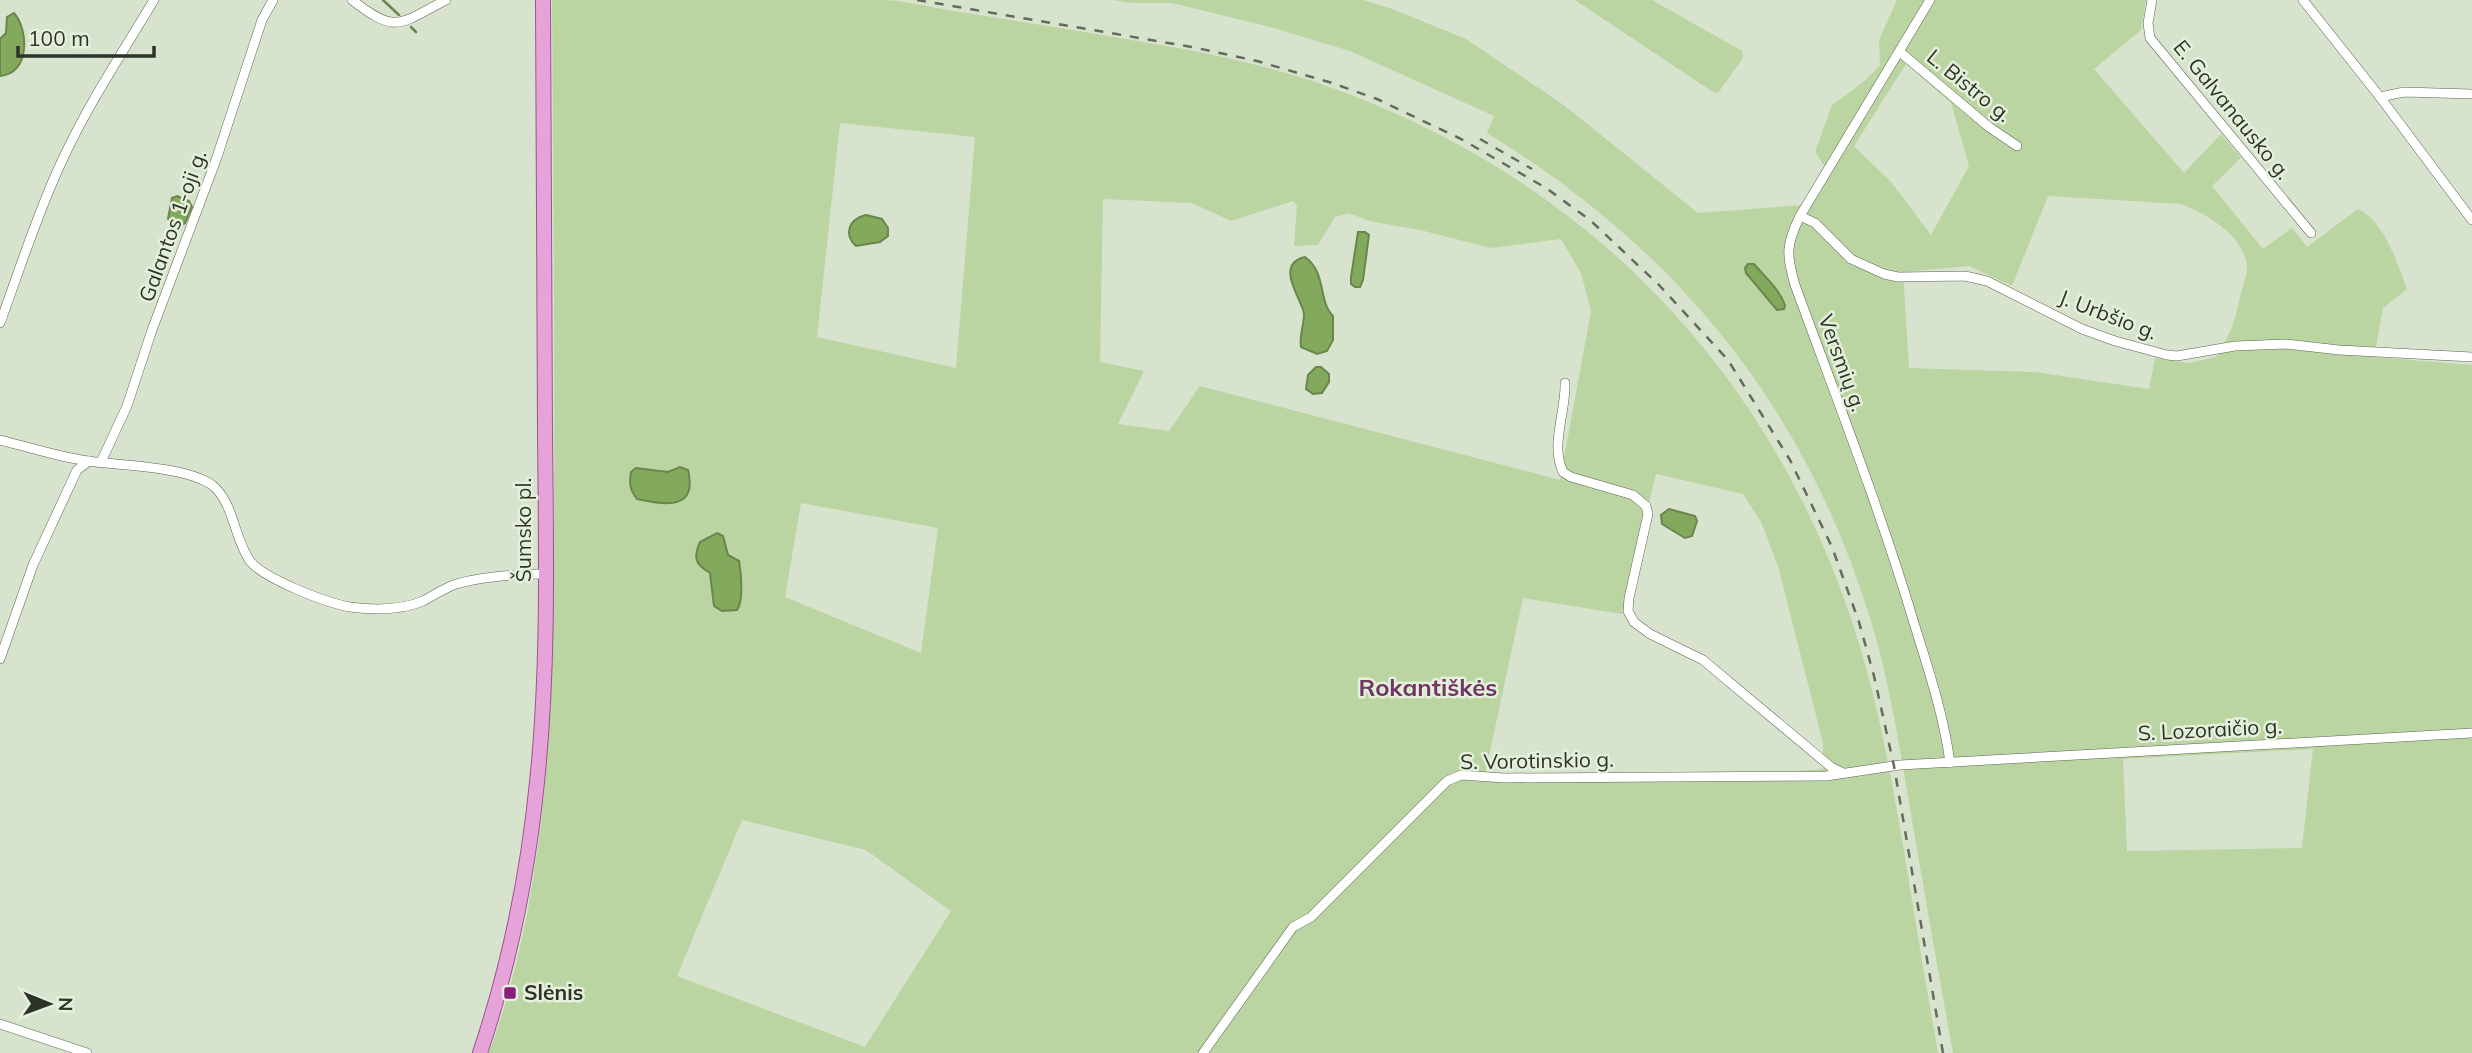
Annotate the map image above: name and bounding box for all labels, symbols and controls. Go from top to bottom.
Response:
scale bar [18,14,154,58]
text: 100 m [28,25,90,51]
street label: E. Galvanausko g. [2168,34,2297,184]
street label: L. Bistro g. [1922,43,2017,127]
street label: Galantos 1-oji g. [133,146,212,305]
street label: J. Urbšio g. [2056,284,2161,345]
street label: Versmių g. [1813,311,1872,415]
street label: Šumsko pl. [510,478,536,582]
district label: Rokantiškės [1359,672,1497,702]
street label: S. Lozoraičio g. [2137,712,2283,746]
street label: S. Vorotinskio g. [1460,746,1614,774]
north arrow [14,969,84,1039]
place label: Slėnis [524,979,583,1005]
marker: Slėnis [502,985,518,1001]
text: N [54,997,78,1012]

